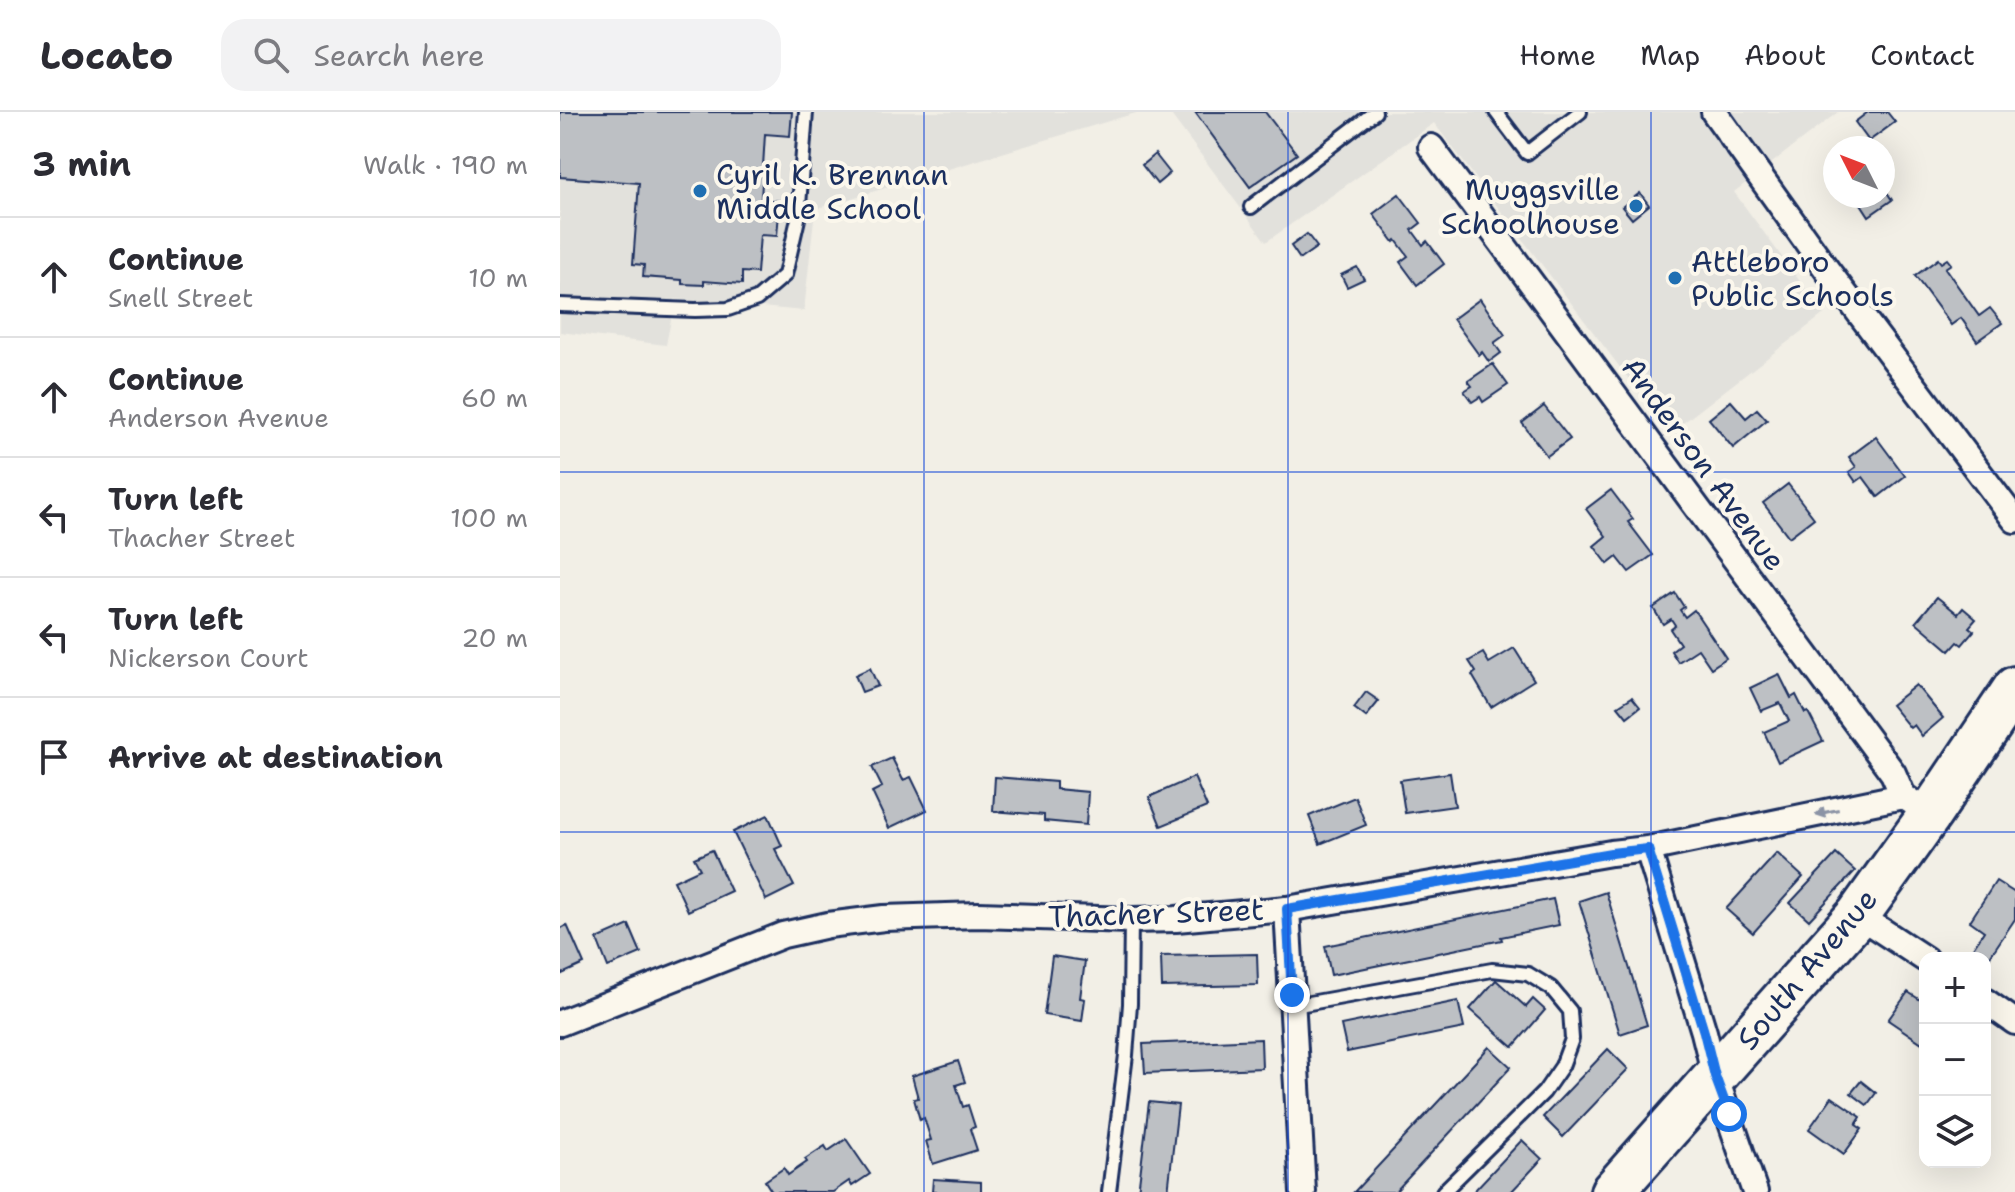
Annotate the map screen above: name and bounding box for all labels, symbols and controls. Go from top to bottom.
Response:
search box [221,19,781,91]
text: Locato [40,30,173,81]
icon: search [249,33,293,77]
text: Search here [313,35,485,76]
text: Home [1519,36,1596,74]
text: Map [1640,36,1700,74]
text: About [1744,36,1826,74]
text: Contact [1870,36,1975,74]
north arrow [1823,136,1895,208]
text: 3 min [32,141,131,187]
text: Walk · 190 m [363,147,528,182]
place label: Cyril K. Brennan Middle School [716,154,948,229]
place label: Muggsville Schoolhouse [1441,169,1620,244]
marker: Cyril K. Brennan Middle School [691,182,709,200]
marker: Muggsville Schoolhouse [1627,197,1645,215]
text: Continue [108,239,244,280]
place label: Attleboro Public Schools [1691,241,1894,316]
icon: ahead [32,255,76,299]
text: 10 m [468,260,528,295]
marker: Attleboro Public Schools [1666,269,1684,287]
text: Snell Street [108,280,253,315]
street label: Anderson Avenue [1613,349,1795,579]
text: Continue [108,359,244,400]
icon: ahead [32,375,76,419]
text: 60 m [461,380,528,415]
text: Anderson Avenue [108,400,329,435]
text: Turn left [108,479,243,520]
icon: left [32,495,76,539]
text: 100 m [450,500,528,535]
text: Thacher Street [108,520,295,555]
text: Turn left [108,599,243,640]
icon: left [32,615,76,659]
text: 20 m [461,620,528,655]
text: Nickerson Court [108,640,309,675]
icon: arrive [32,735,76,779]
text: Arrive at destination [108,737,443,778]
one-way arrow [1814,806,1839,819]
street label: South Avenue [1727,880,1887,1058]
street label: Thacher Street [1047,889,1265,937]
map controls [1919,952,1991,1168]
button: + [1919,952,1991,1024]
route end [1274,977,1310,1013]
button: − [1919,1024,1991,1096]
route start [1711,1096,1747,1132]
button: layers [1919,1096,1991,1168]

